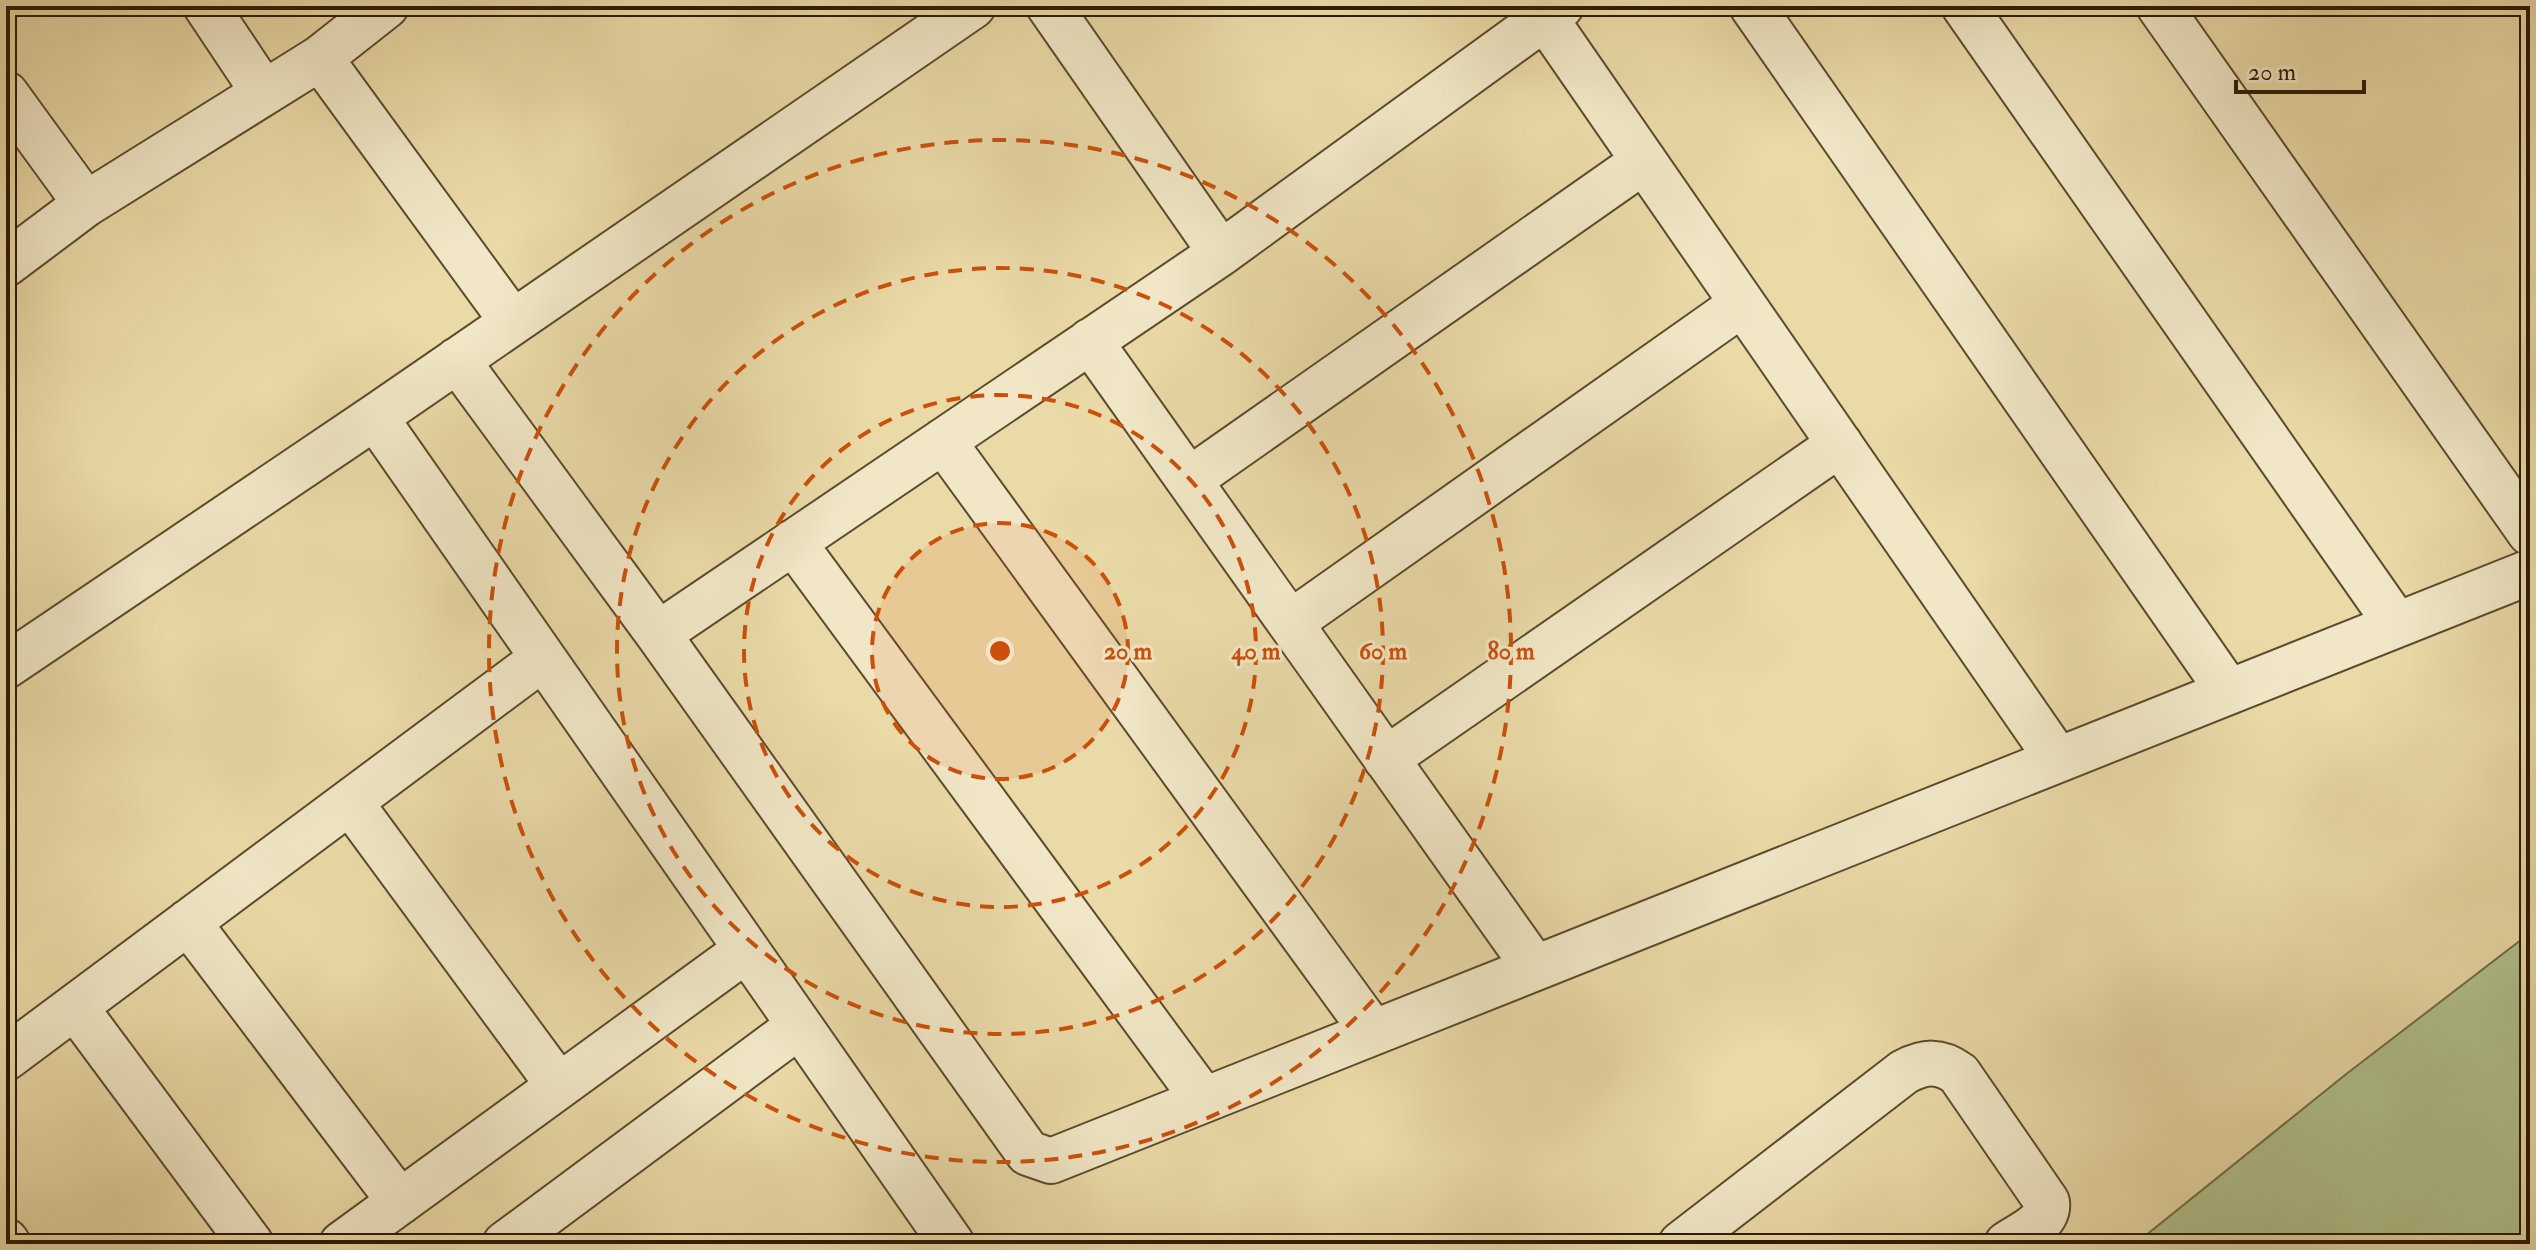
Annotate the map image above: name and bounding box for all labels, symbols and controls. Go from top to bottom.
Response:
scale bar [2236,44,2364,94]
text: 20 m [2248,57,2297,88]
text: 20 m [1104,636,1152,667]
text: 40 m [1231,636,1281,667]
text: 60 m [1359,636,1407,667]
text: 80 m [1487,636,1535,667]
centre of rings [986,637,1014,665]

